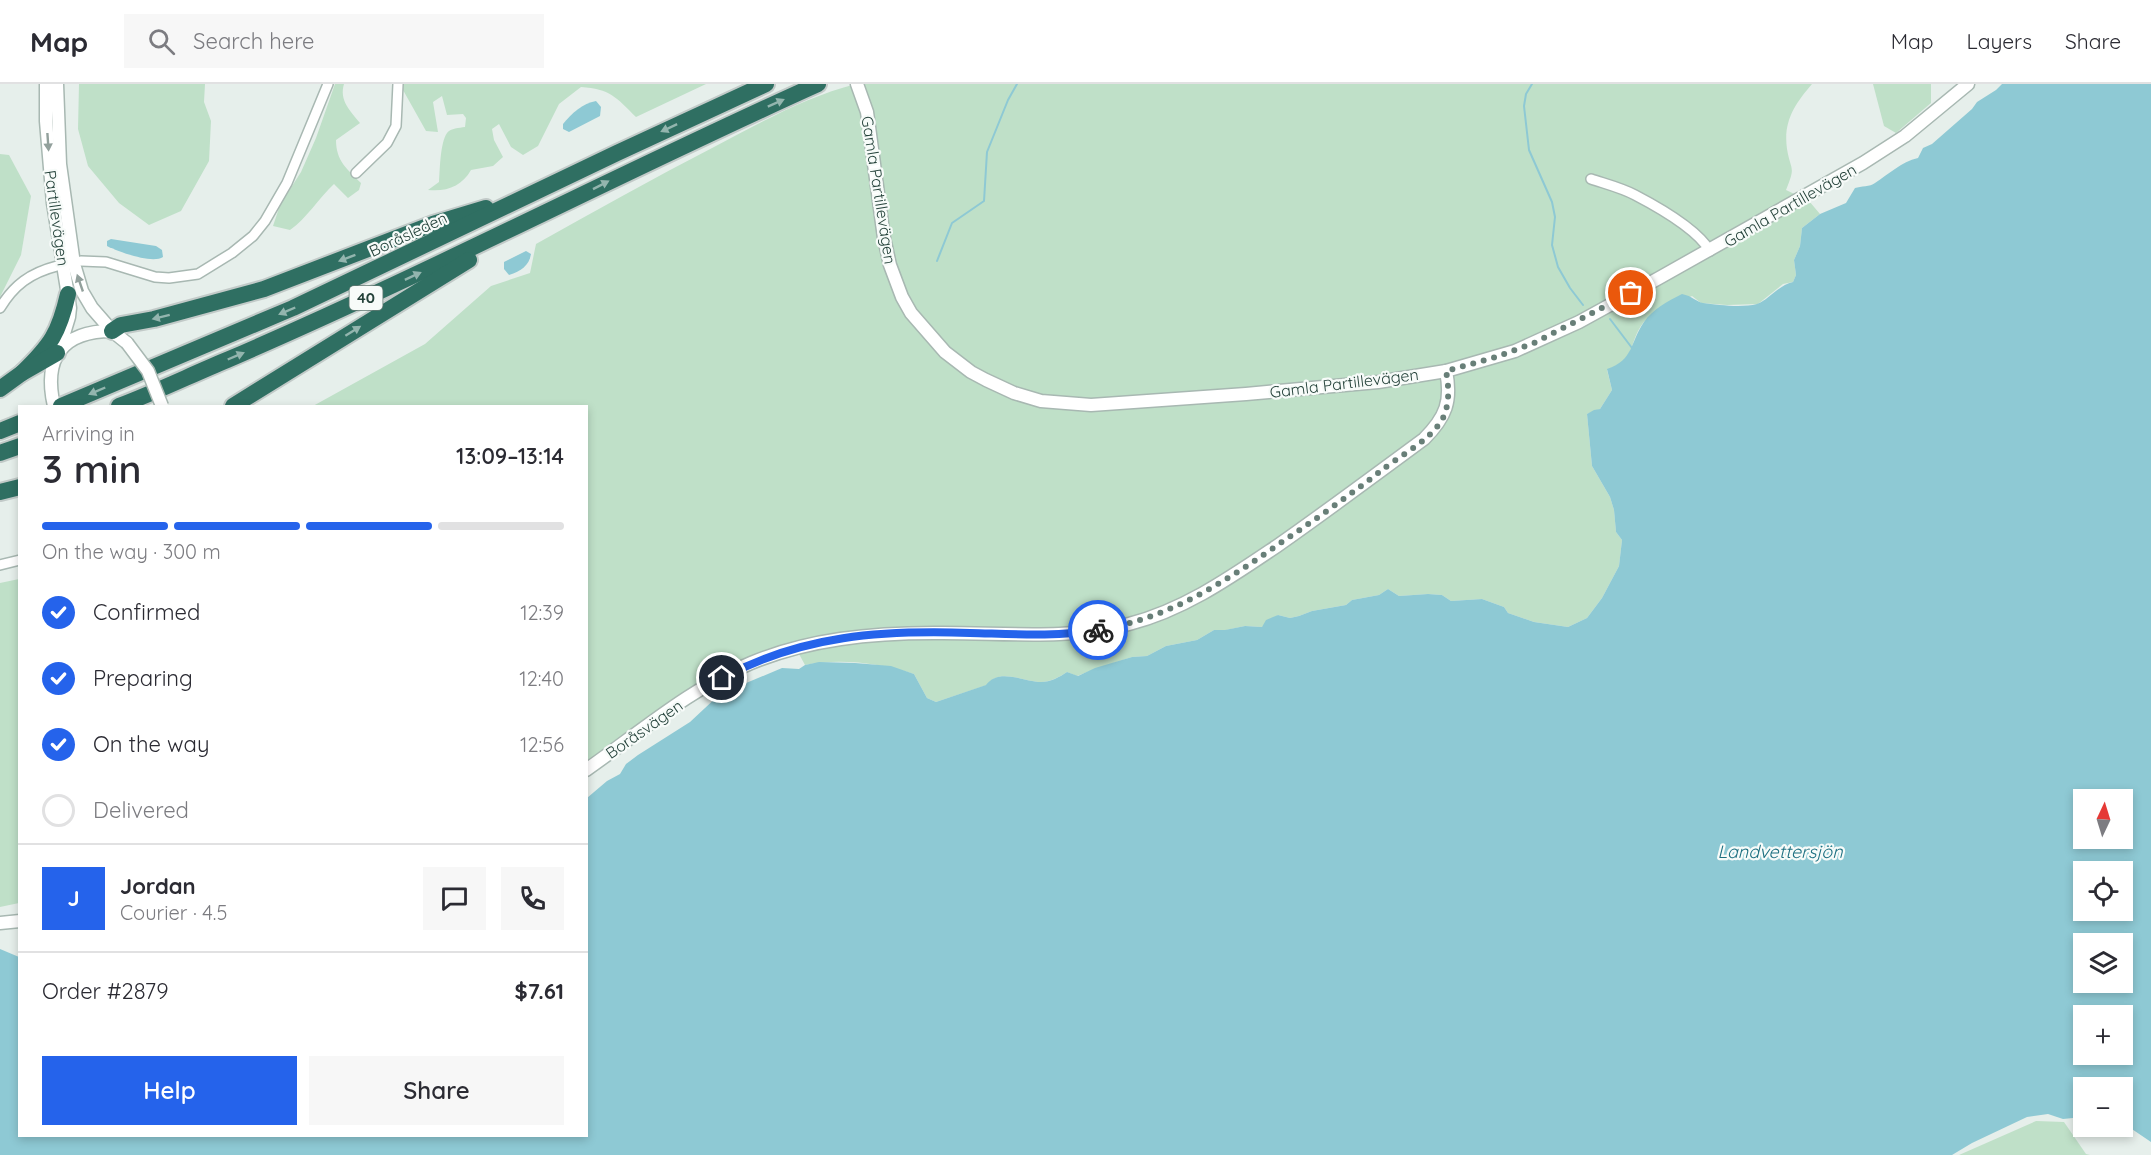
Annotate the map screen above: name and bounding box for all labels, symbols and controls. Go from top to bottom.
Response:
search box [124,14,544,68]
text: Map [30,24,88,59]
icon: search [145,25,178,58]
text: Search here [193,27,315,55]
text: Map [1891,28,1934,54]
text: Layers [1967,28,2032,54]
text: Share [2065,28,2121,54]
one-way arrow [767,98,785,107]
street label: Gamla Partillevägen [857,114,901,266]
one-way arrow [661,124,678,133]
one-way arrow [43,133,53,152]
street label: Gamla Partillevägen [1720,159,1860,251]
street label: Partillevägen [40,169,74,267]
one-way arrow [592,181,610,191]
street label: Boråsleden [366,207,450,261]
one-way arrow [338,253,356,263]
pin [1605,267,1656,318]
one-way arrow [405,272,422,281]
one-way arrow [75,274,85,292]
icon: bag [1614,276,1647,309]
road number: 40 [350,286,382,310]
one-way arrow [279,306,296,315]
one-way arrow [152,312,171,322]
one-way arrow [345,325,362,336]
one-way arrow [227,352,244,361]
street label: Gamla Partillevägen [1268,364,1420,402]
one-way arrow [87,386,105,396]
text: Arriving in [42,421,135,446]
text: 13:09–13:14 [456,442,564,470]
text: 3 min [42,444,141,493]
text: On the way · 300 m [42,539,221,564]
icon: check [42,596,75,629]
text: Confirmed [93,598,200,626]
text: 12:39 [520,600,564,625]
courier [1068,600,1128,660]
icon: bike [1082,614,1115,647]
pin [696,652,747,703]
icon: home [705,661,738,694]
icon: check [42,662,75,695]
text: Preparing [93,664,193,692]
text: 12:40 [519,666,564,691]
street label: Boråsvägen [602,695,686,763]
icon: check [42,728,75,761]
text: On the way [93,730,209,758]
text: 12:56 [520,732,564,757]
north arrow [2073,789,2133,849]
map controls [2073,789,2133,1137]
text: Delivered [93,796,189,824]
water label: Landvettersjön [1717,840,1843,863]
button: locate [2073,861,2133,921]
button: chat [423,867,486,930]
button: phone [501,867,564,930]
text: Jordan [120,872,196,900]
text: J [67,884,80,912]
text: Courier · 4.5 [120,900,227,925]
button: layers [2073,933,2133,993]
text: Order #2879 [42,977,168,1005]
text: $7.61 [515,977,564,1005]
button: + [2073,1005,2133,1065]
button: Help [42,1056,297,1125]
button: Share [309,1056,564,1125]
button: − [2073,1077,2133,1137]

